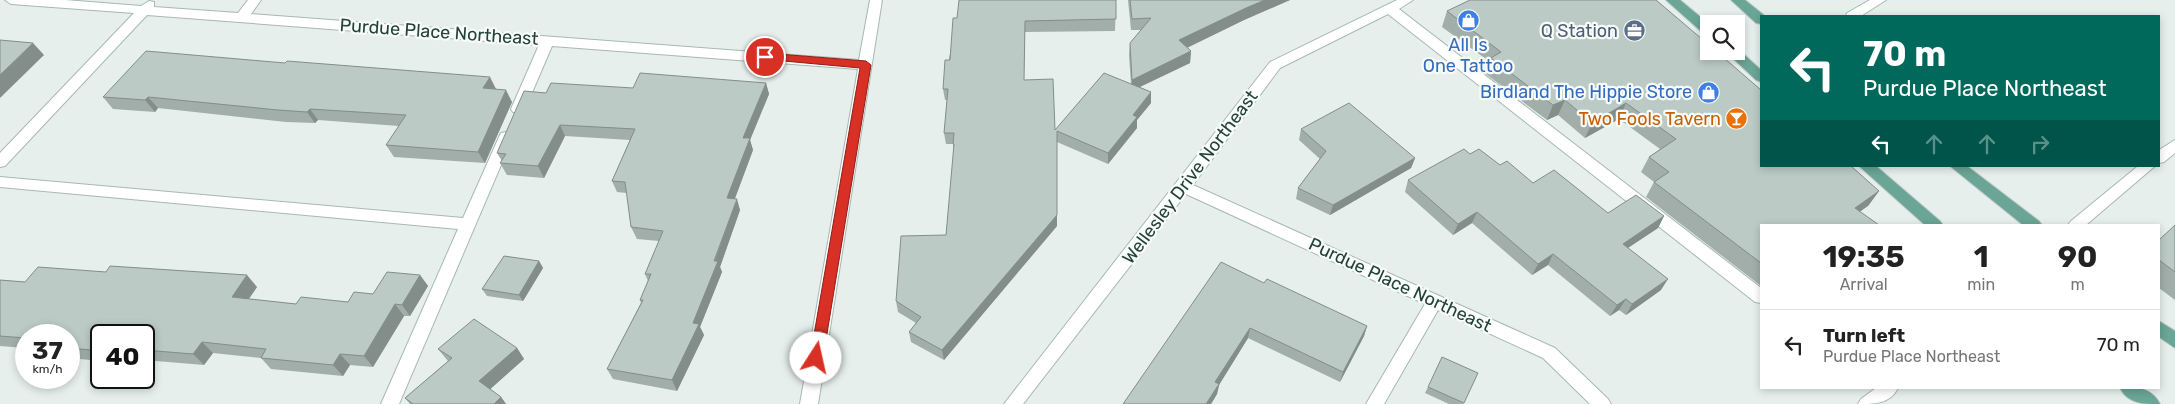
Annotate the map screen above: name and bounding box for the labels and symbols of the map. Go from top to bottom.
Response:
shop icon: All Is One Tattoo [1456,8,1480,32]
street label: Purdue Place Northeast [339,14,539,50]
office icon: Q Station [1622,19,1646,43]
place label: Q Station [1541,20,1618,42]
place label: All Is One Tattoo [1423,34,1513,77]
pin [744,36,786,78]
shop icon: Birdland The Hippie Store [1696,80,1720,104]
place label: Birdland The Hippie Store [1480,81,1692,103]
street label: Wellesley Drive Northeast [1118,86,1262,268]
bar icon: Two Fools Tavern [1725,107,1749,131]
place label: Two Fools Tavern [1578,108,1721,130]
street label: Purdue Place Northeast [1305,233,1495,337]
speed limit sign: 40 [90,324,155,389]
position arrow [789,331,841,383]

